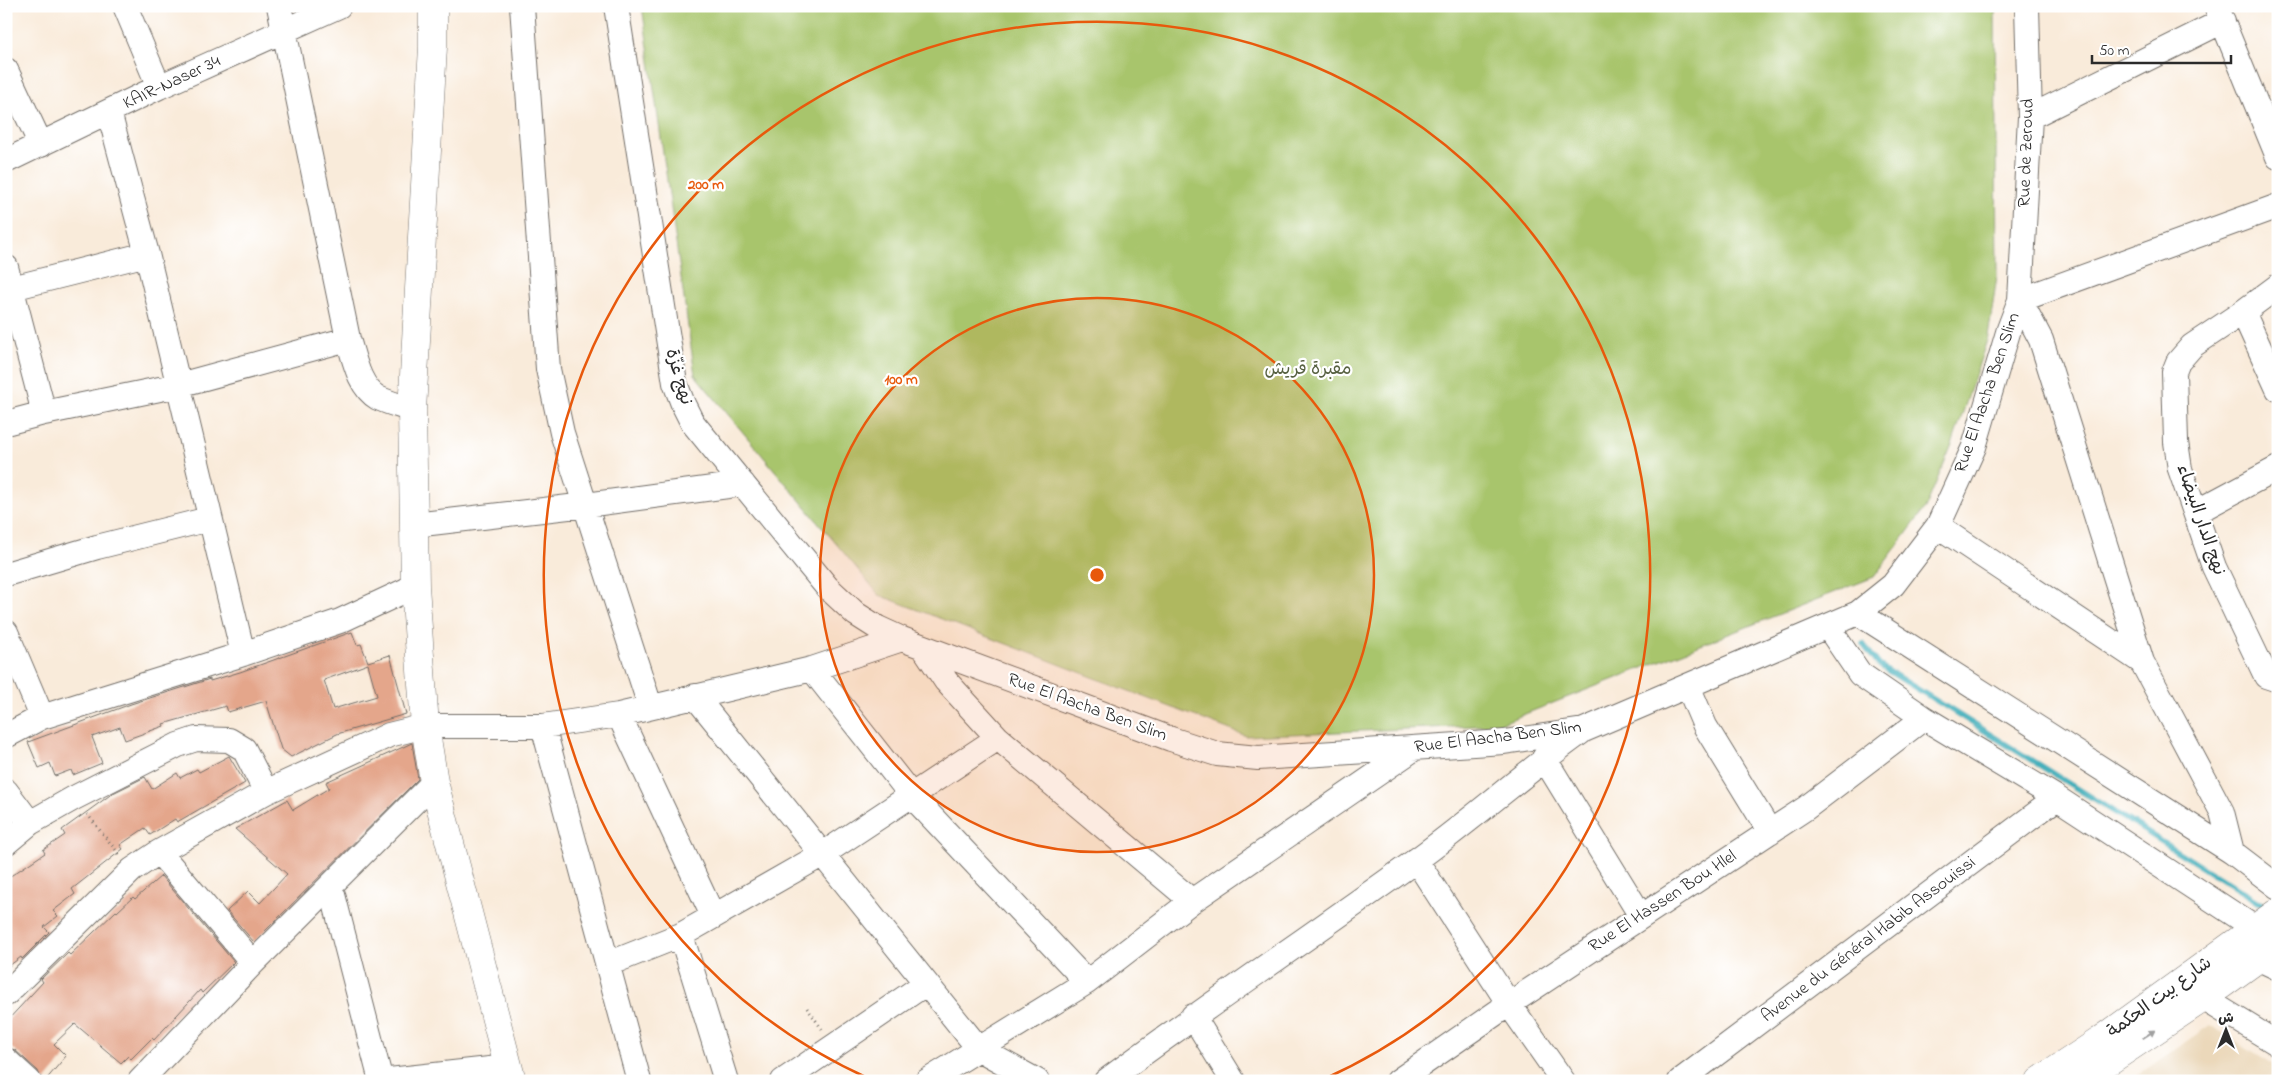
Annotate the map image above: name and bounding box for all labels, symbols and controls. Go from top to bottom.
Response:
scale bar [2092,32,2230,64]
text: 50 m [2099,40,2130,62]
street label: KAIR-Naser 34 [119,49,226,117]
street label: Rue de Zeroud [2012,98,2042,208]
text: 200 m [687,174,724,196]
street label: Rue El Aacha Ben Slim [1948,309,2028,477]
street label: نهج غزّة [658,346,698,408]
park label: مقبرة قريش [1265,357,1351,383]
text: 100 m [884,369,918,391]
street label: نهج الدار البيضاء [2169,461,2231,579]
centre of rings [1088,566,1106,584]
street label: Rue El Aacha Ben Slim [1004,667,1170,749]
street label: Rue El Aacha Ben Slim [1413,715,1583,761]
street label: Rue El Hassen Bou Hlel [1584,844,1742,960]
street label: Avenue du Général Habib Assouissi [1756,850,1982,1030]
street label: شارع بيت الحكمة [2102,951,2218,1045]
north arrow [2202,1004,2252,1054]
text: ش [2218,1008,2234,1029]
one-way arrow [2142,1029,2156,1039]

